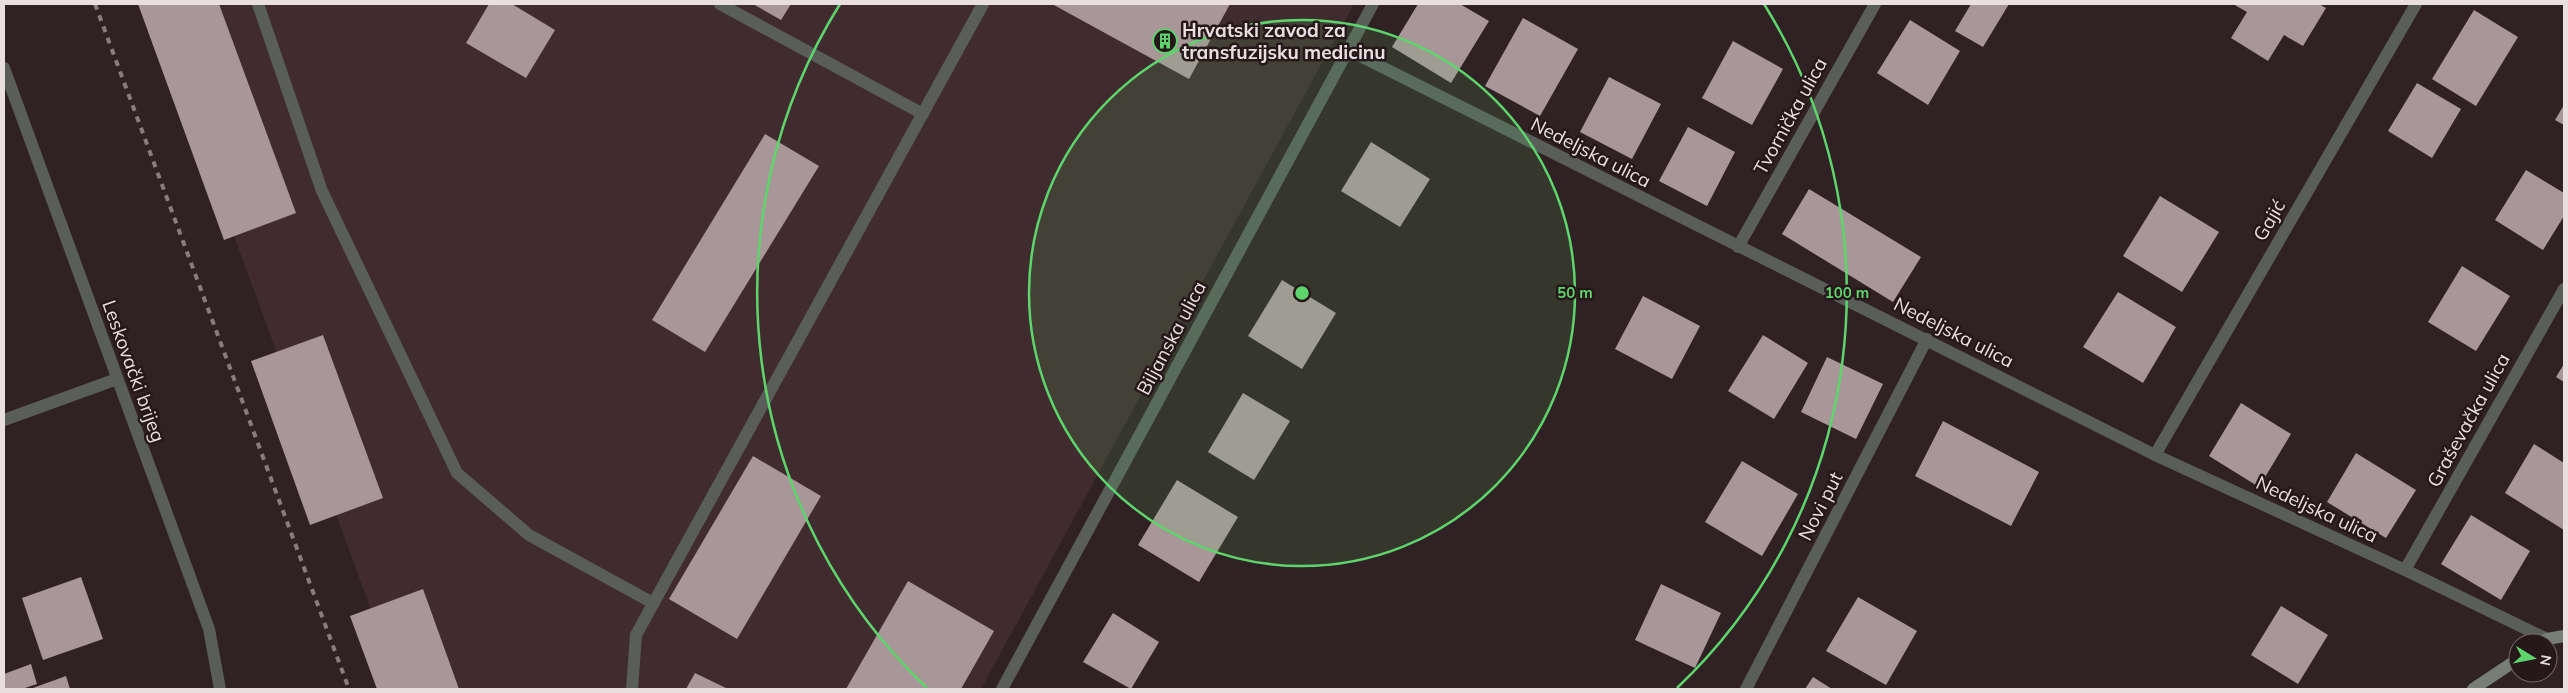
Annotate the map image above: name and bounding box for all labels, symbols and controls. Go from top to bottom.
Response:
place label: Hrvatski zavod za transfuzijsku medicinu [1182,18,1386,64]
building icon: Hrvatski zavod za transfuzijsku medicinu [1152,28,1178,54]
street label: Tvornička ulica [1748,53,1832,179]
street label: Nedeljska ulica [1527,111,1655,193]
street label: Gajić [2248,195,2290,245]
street label: Biljanska ulica [1131,277,1211,399]
text: 50 m [1557,283,1593,302]
text: 100 m [1825,283,1869,302]
centre of rings [1293,284,1311,302]
street label: Nedeljska ulica [1890,291,2018,373]
street label: Leskovački brijeg [97,297,171,445]
street label: Graševačka ulica [2421,349,2515,491]
street label: Novi put [1793,468,1848,544]
street label: Nedeljska ulica [2252,470,2382,548]
north arrow [2508,633,2558,683]
text: N [2536,653,2556,667]

